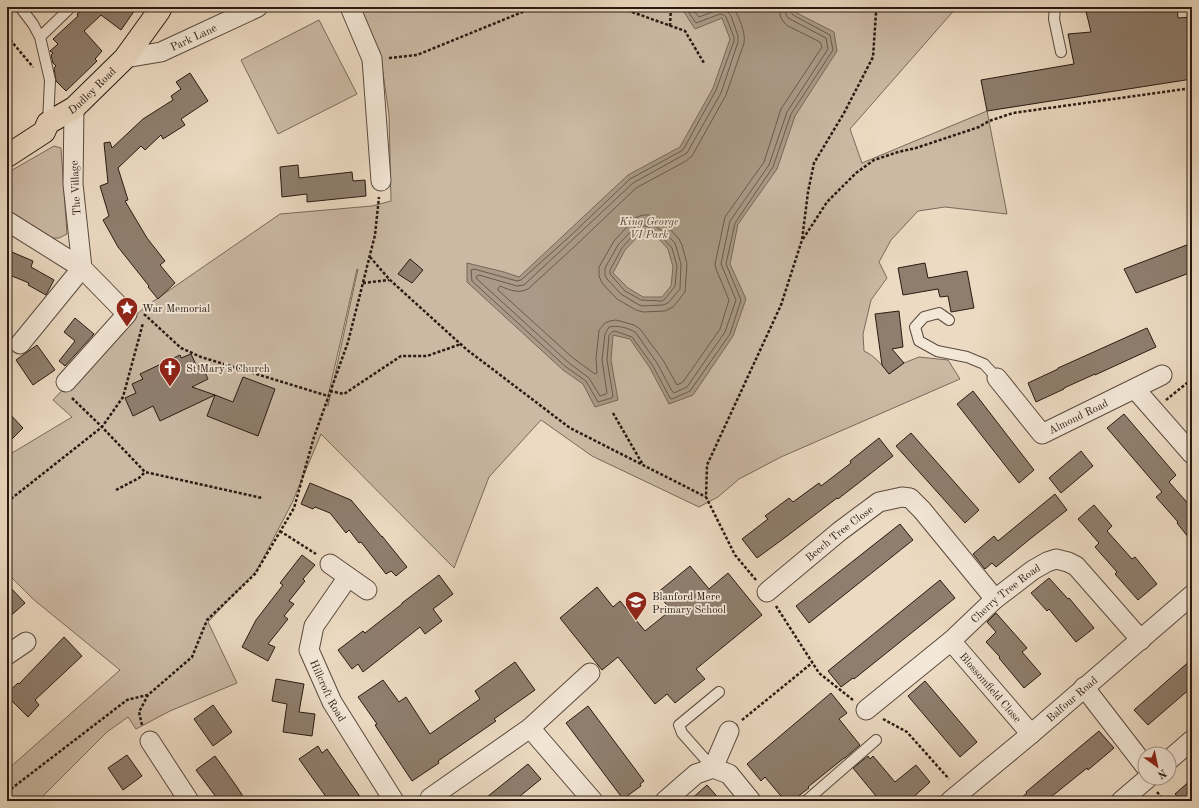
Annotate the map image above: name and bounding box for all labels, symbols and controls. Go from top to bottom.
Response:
street label: Park Lane [169,23,219,54]
street label: Dudley Road [67,66,119,117]
street label: The Village [70,160,83,216]
park label: King George VI Park [619,217,679,241]
place icon: War Memorial [114,295,140,328]
place label: War Memorial [142,304,210,315]
church icon: St Mary's Church [157,355,183,388]
place label: St Mary's Church [186,364,270,375]
street label: Almond Road [1047,398,1110,437]
street label: Beech Tree Close [804,504,876,564]
street label: Cherry Tree Road [969,563,1043,626]
school or university icon: Blanford Mere Primary School [623,589,649,622]
place label: Blanford Mere Primary School [652,592,726,616]
street label: Blossomfield Close [957,651,1023,725]
street label: Hillcroft Road [307,659,347,724]
street label: Balfour Road [1045,675,1100,725]
north arrow [1137,746,1177,786]
text: N [1155,766,1168,780]

